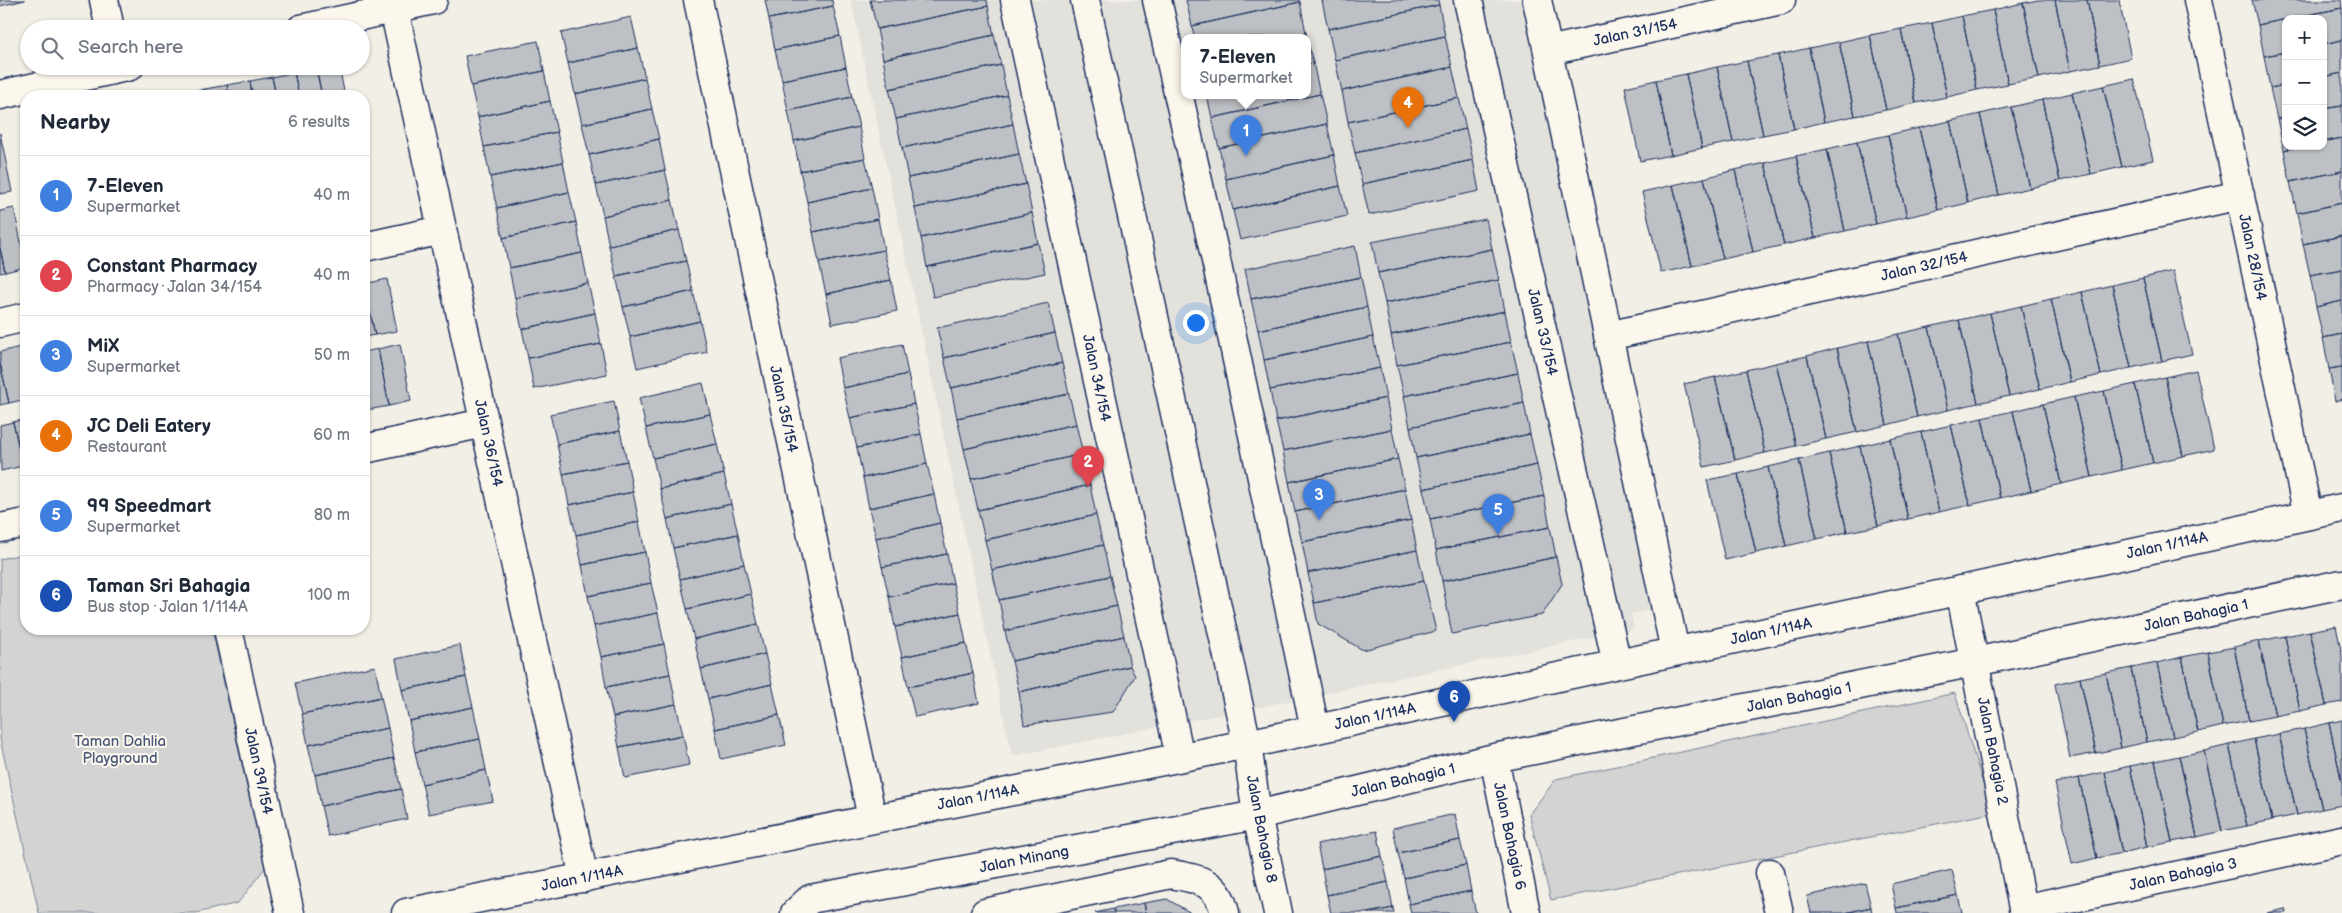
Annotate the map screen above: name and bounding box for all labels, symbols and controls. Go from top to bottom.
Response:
street label: Jalan 31/154 [1591,14,1679,51]
map controls [2282,15,2327,150]
button: + [2282,15,2327,60]
search box [20,20,370,75]
icon: search [38,34,66,62]
popup [1181,34,1311,99]
text: Search here [78,36,183,59]
text: 7-Eleven [1199,46,1276,69]
button: − [2282,60,2327,105]
text: Supermarket [1199,69,1293,88]
pin: 4 [1392,87,1424,128]
button: layers [2282,105,2327,150]
text: Nearby [40,110,110,135]
text: 6 results [288,113,350,132]
pin: 1 [1230,115,1262,156]
text: 7-Eleven [87,175,164,198]
text: 1 [53,186,59,205]
text: 40 m [313,186,350,205]
text: Supermarket [87,198,180,217]
street label: Jalan 28/154 [2234,212,2271,302]
street label: Jalan 32/154 [1879,247,1969,286]
text: Constant Pharmacy [87,255,257,278]
text: 2 [51,266,61,285]
text: 40 m [313,266,350,285]
text: Pharmacy · Jalan 34/154 [87,278,262,297]
street label: Jalan 33/154 [1523,287,1562,378]
your location [1183,310,1209,336]
street label: Jalan 34/154 [1078,333,1115,424]
text: MiX [87,335,119,358]
text: 3 [51,346,61,365]
text: 50 m [314,346,350,365]
text: Supermarket [87,358,180,377]
street label: Jalan 35/154 [765,364,802,454]
street label: Jalan 36/154 [470,398,507,489]
text: JC Deli Eatery [87,415,211,438]
text: 4 [51,426,61,445]
text: 60 m [313,426,350,445]
text: Restaurant [87,438,167,457]
pin: 2 [1072,446,1104,487]
pin: 3 [1303,479,1335,520]
pin: 5 [1482,494,1514,535]
text: 99 Speedmart [87,495,211,518]
text: 5 [51,506,61,525]
text: 80 m [314,506,350,525]
text: Supermarket [87,518,180,537]
street label: Jalan 1/114A [2125,527,2210,563]
text: Taman Sri Bahagia [87,575,250,598]
text: 6 [51,586,61,605]
text: 100 m [307,586,350,605]
street label: Jalan Bahagia 1 [2142,595,2250,636]
text: Bus stop · Jalan 1/114A [87,598,248,617]
street label: Jalan 1/114A [1729,613,1814,649]
street label: Jalan Bahagia 1 [1745,678,1853,717]
pin: 6 [1438,681,1470,722]
street label: Jalan Bahagia 2 [1973,696,2012,807]
street label: Jalan 1/114A [1333,698,1418,734]
street label: Jalan 39/154 [240,726,277,816]
park label: Taman Dahlia Playground [74,732,166,768]
street label: Jalan Bahagia 1 [1349,759,1457,802]
street label: Jalan Bahagia 8 [1242,774,1281,885]
street label: Jalan 1/114A [936,780,1021,815]
street label: Jalan Bahagia 6 [1489,780,1530,892]
street label: Jalan Minang [978,842,1070,877]
street label: Jalan Bahagia 3 [2127,854,2239,895]
street label: Jalan 1/114A [540,861,625,896]

